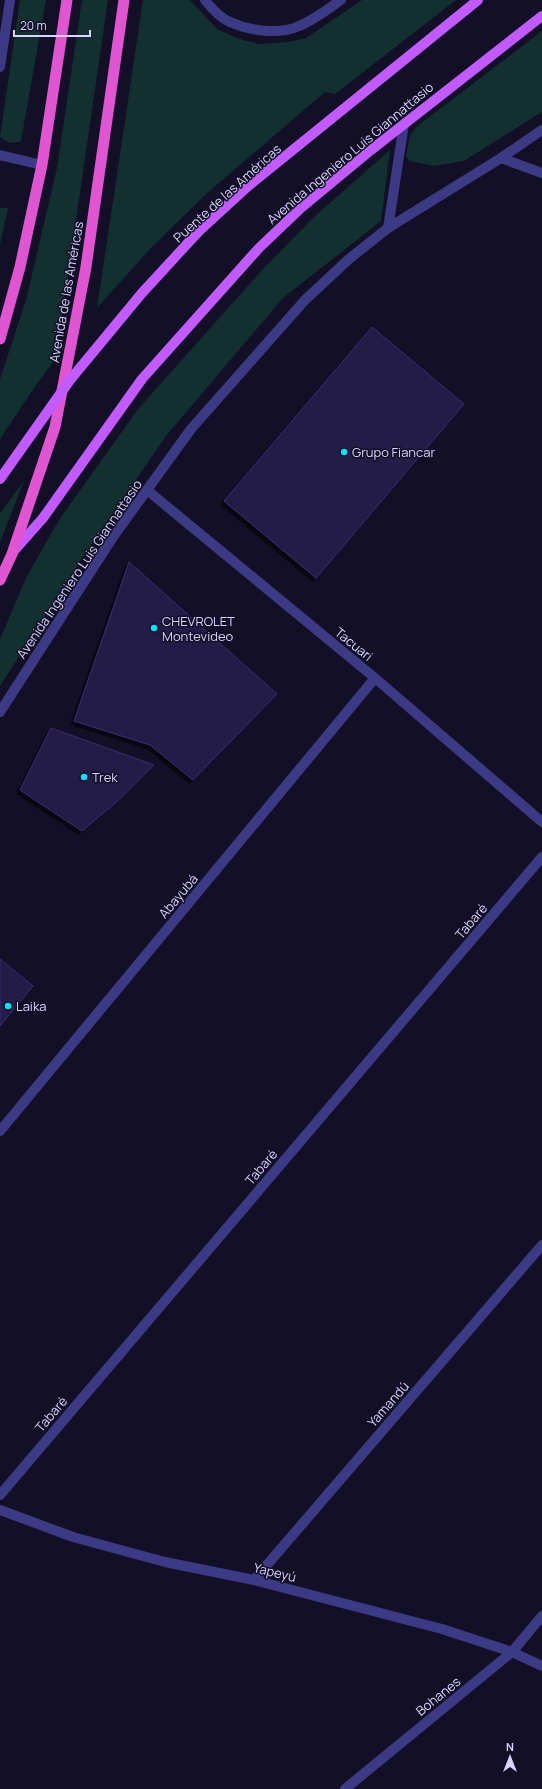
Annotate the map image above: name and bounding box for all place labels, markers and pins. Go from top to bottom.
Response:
place label: Grupo Fiancar [352,443,435,461]
marker: Grupo Fiancar [339,447,349,457]
place label: CHEVROLET Montevideo [162,612,235,645]
marker: CHEVROLET Montevideo [149,623,159,633]
place label: Trek [92,768,118,786]
marker: Trek [79,772,89,782]
place label: Laika [16,997,47,1015]
marker: Laika [3,1001,13,1011]

